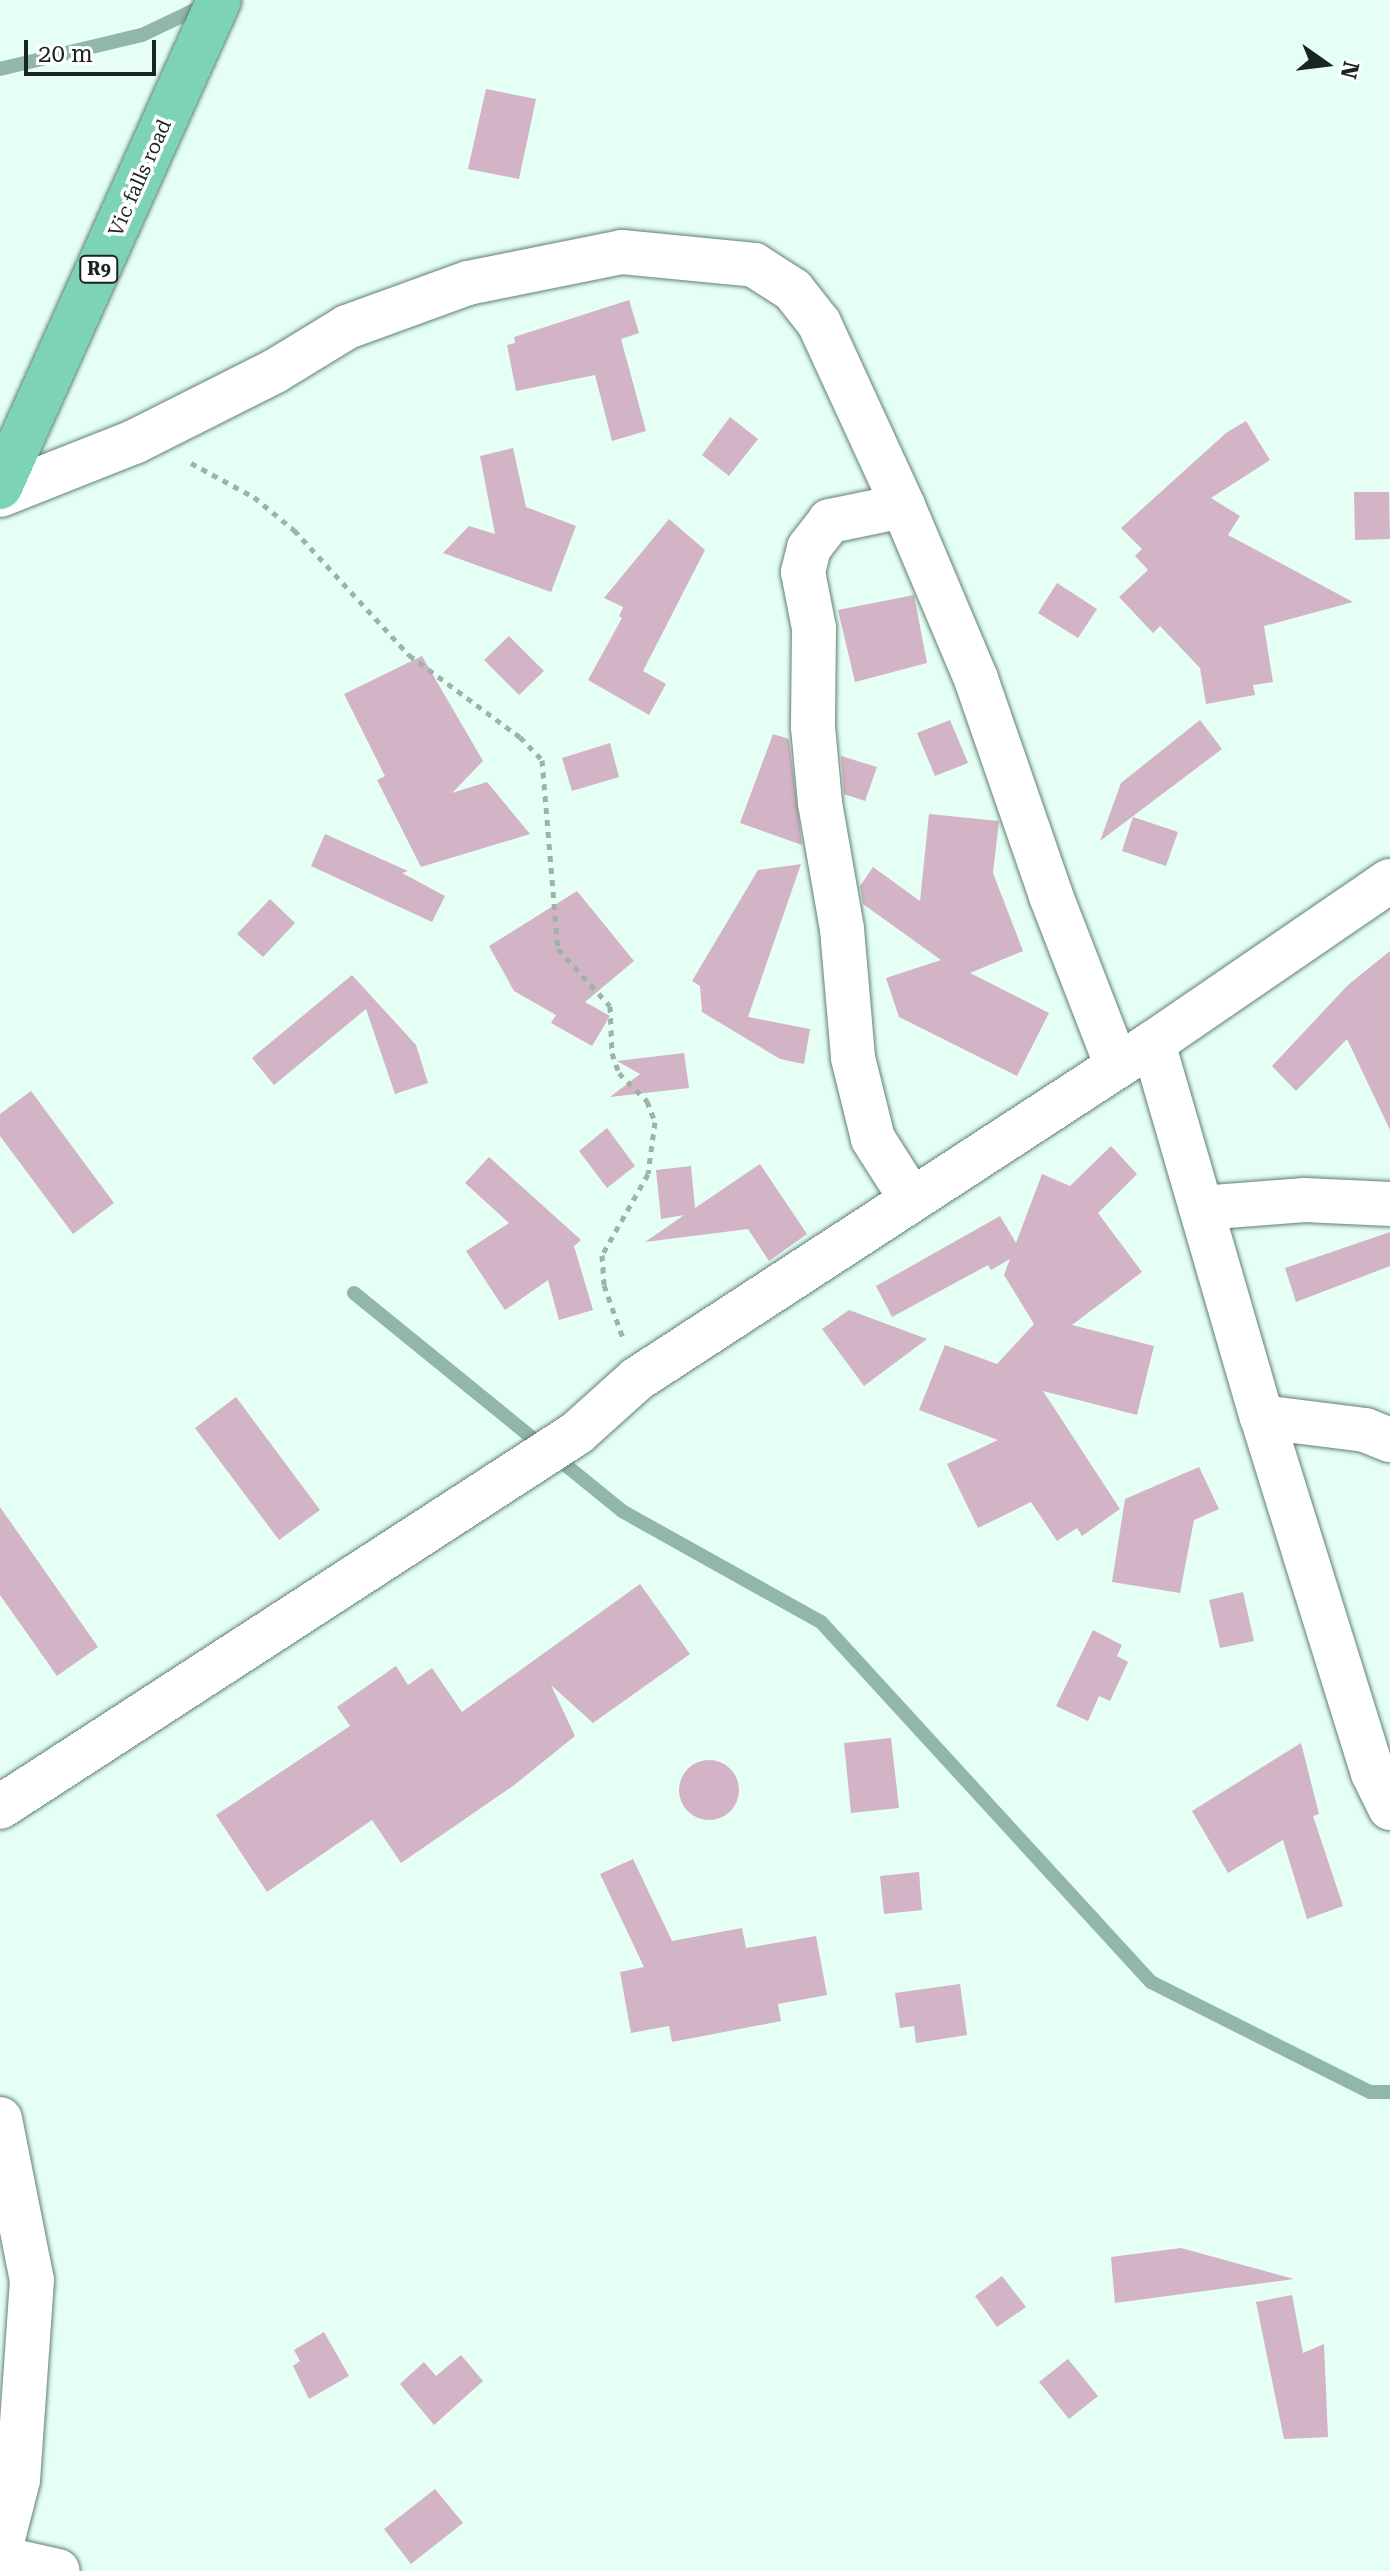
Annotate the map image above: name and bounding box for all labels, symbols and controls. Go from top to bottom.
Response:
scale bar [28,24,160,74]
north arrow [1286,24,1366,104]
text: 20 m [38,40,93,68]
text: N [1336,59,1364,81]
street label: Vic falls road [104,116,176,240]
road number: R9 [79,255,119,283]

